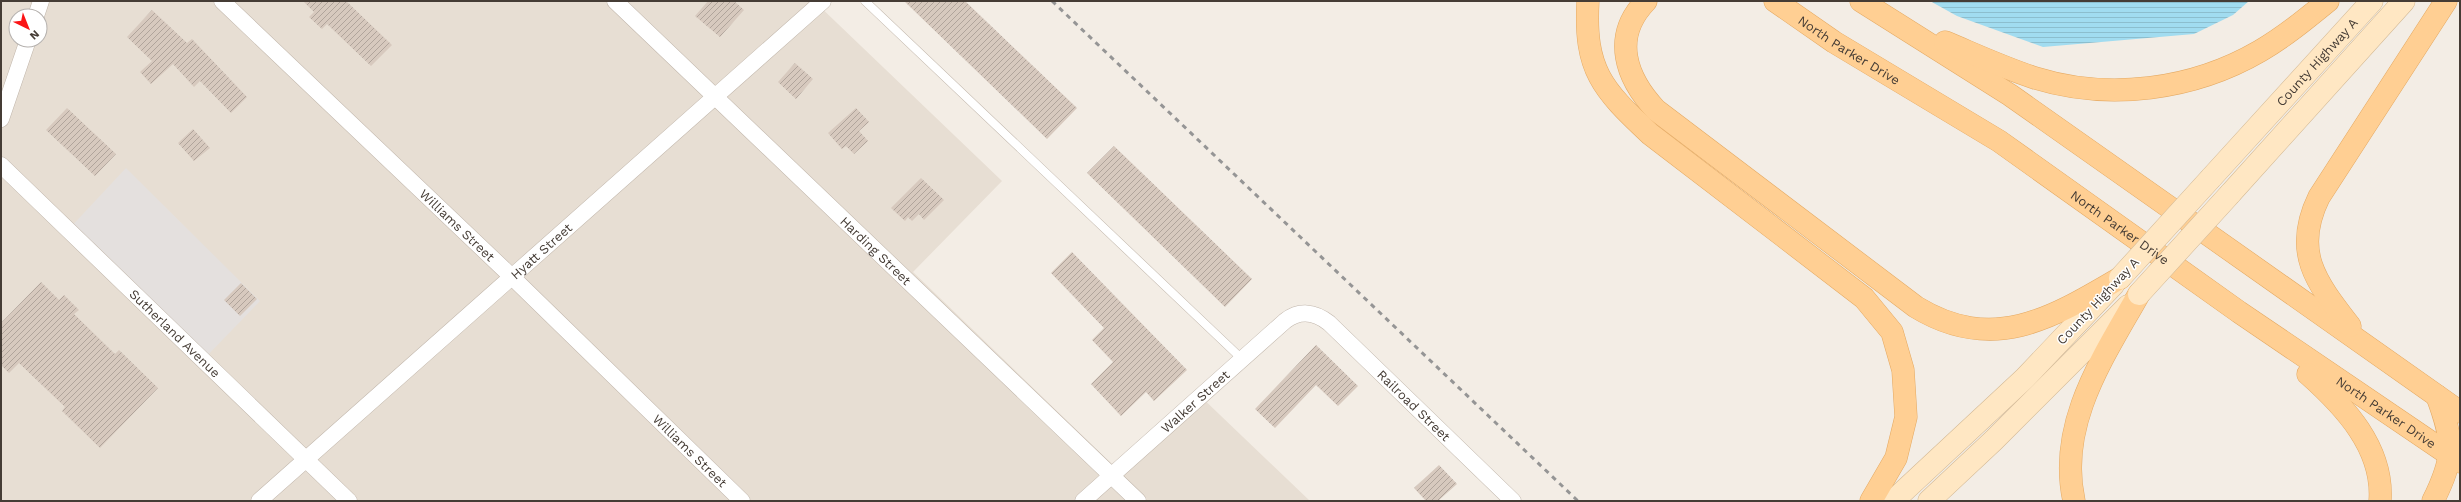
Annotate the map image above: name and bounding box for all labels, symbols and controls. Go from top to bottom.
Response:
north arrow [8,8,48,48]
street label: North Parker Drive [1796,12,1903,87]
street label: County Highway A [2273,15,2361,109]
text: N [27,27,42,42]
street label: Williams Street [417,186,498,265]
street label: North Parker Drive [2068,187,2172,267]
street label: Harding Street [837,213,915,288]
street label: Hyatt Street [507,219,575,282]
street label: County Highway A [2054,254,2142,348]
street label: Sutherland Avenue [127,286,224,380]
street label: Walker Street [1158,366,1233,436]
street label: Railroad Street [1374,367,1454,444]
street label: North Parker Drive [2334,373,2439,451]
street label: Williams Street [650,411,731,490]

